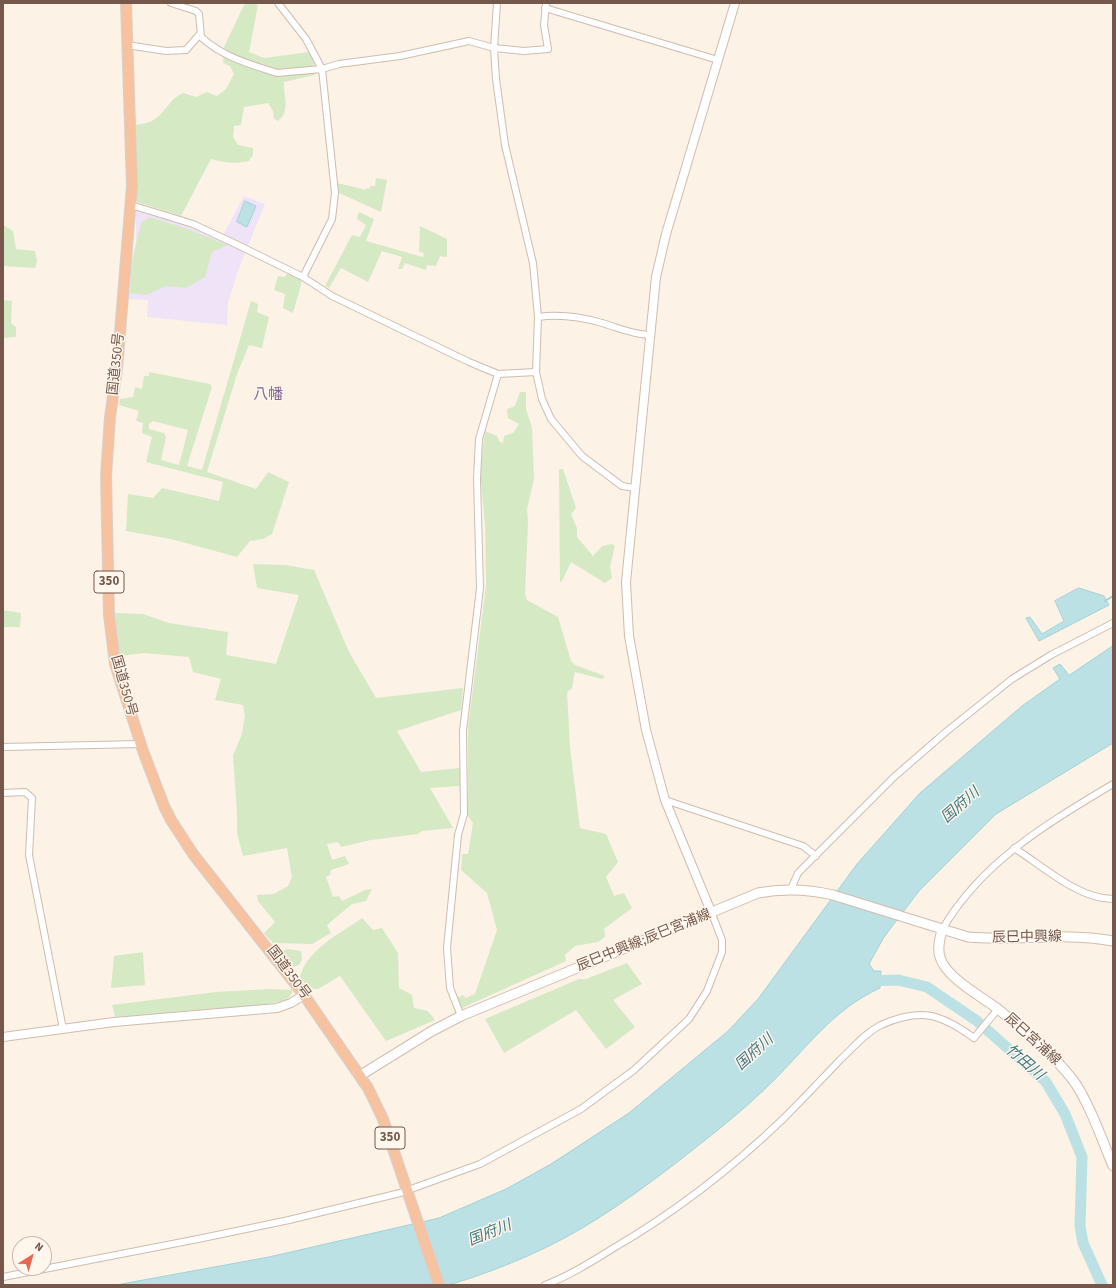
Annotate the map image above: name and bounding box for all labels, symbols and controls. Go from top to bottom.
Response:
street label: 国道350号 [105,332,129,396]
district label: 八幡 [253,387,283,405]
road number: 350 [94,571,124,593]
street label: 国道350号 [106,653,140,719]
water label: 国府川 [938,784,984,828]
street label: 辰巳中興線;辰巳宮浦線 [574,906,714,976]
street label: 辰巳中興線 [992,929,1062,947]
street label: 国道350号 [262,943,314,1003]
street label: 辰巳宮浦線 [1000,1010,1064,1070]
water label: 国府川 [732,1031,778,1075]
water label: 竹田川 [1001,1041,1047,1085]
road number: 350 [375,1127,405,1149]
water label: 国府川 [466,1217,514,1251]
north arrow [12,1236,52,1276]
text: N [31,1239,46,1255]

